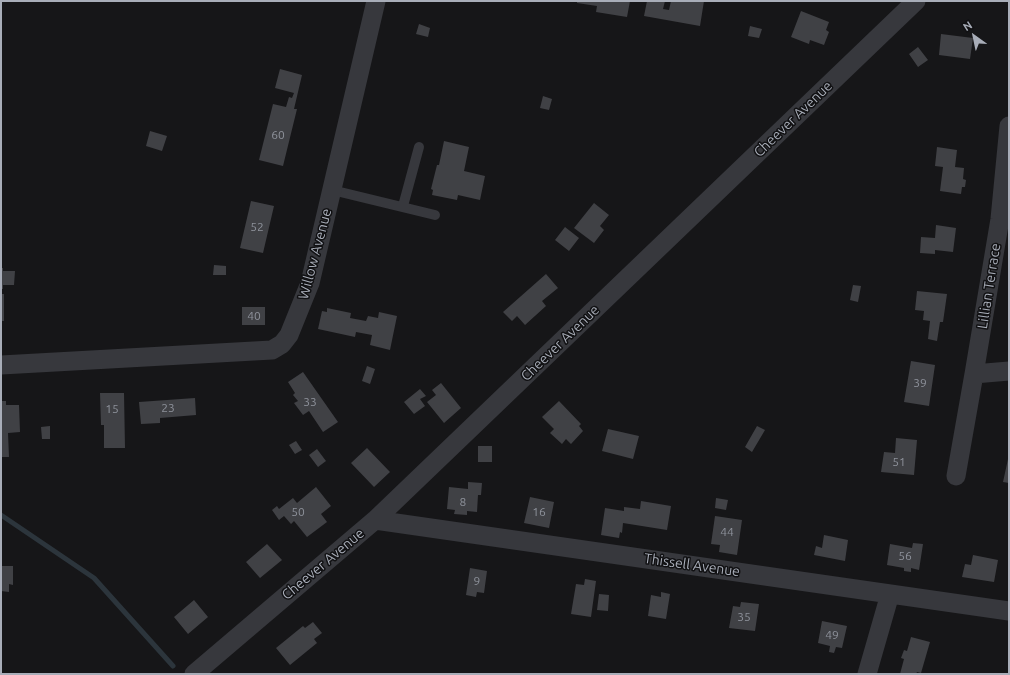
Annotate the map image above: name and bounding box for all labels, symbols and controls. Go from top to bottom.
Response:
north arrow [954,16,994,56]
text: N [961,19,974,33]
street label: Cheever Avenue [750,77,836,161]
house number: 60 [271,128,285,142]
street label: Willow Avenue [295,207,335,301]
house number: 52 [250,220,264,234]
street label: Lillian Terrace [974,242,1004,330]
street label: Cheever Avenue [517,301,603,385]
house number: 40 [247,309,261,323]
house number: 39 [913,376,927,390]
house number: 33 [303,395,317,409]
house number: 23 [161,401,175,415]
house number: 15 [105,402,119,416]
house number: 51 [892,455,906,469]
house number: 8 [460,495,466,509]
house number: 50 [291,505,305,519]
house number: 16 [532,505,546,519]
street label: Cheever Avenue [278,525,368,603]
house number: 44 [720,525,734,539]
house number: 56 [898,549,912,563]
street label: Thissell Avenue [643,550,741,580]
house number: 9 [474,574,480,588]
house number: 35 [737,610,751,624]
house number: 49 [825,628,839,642]

